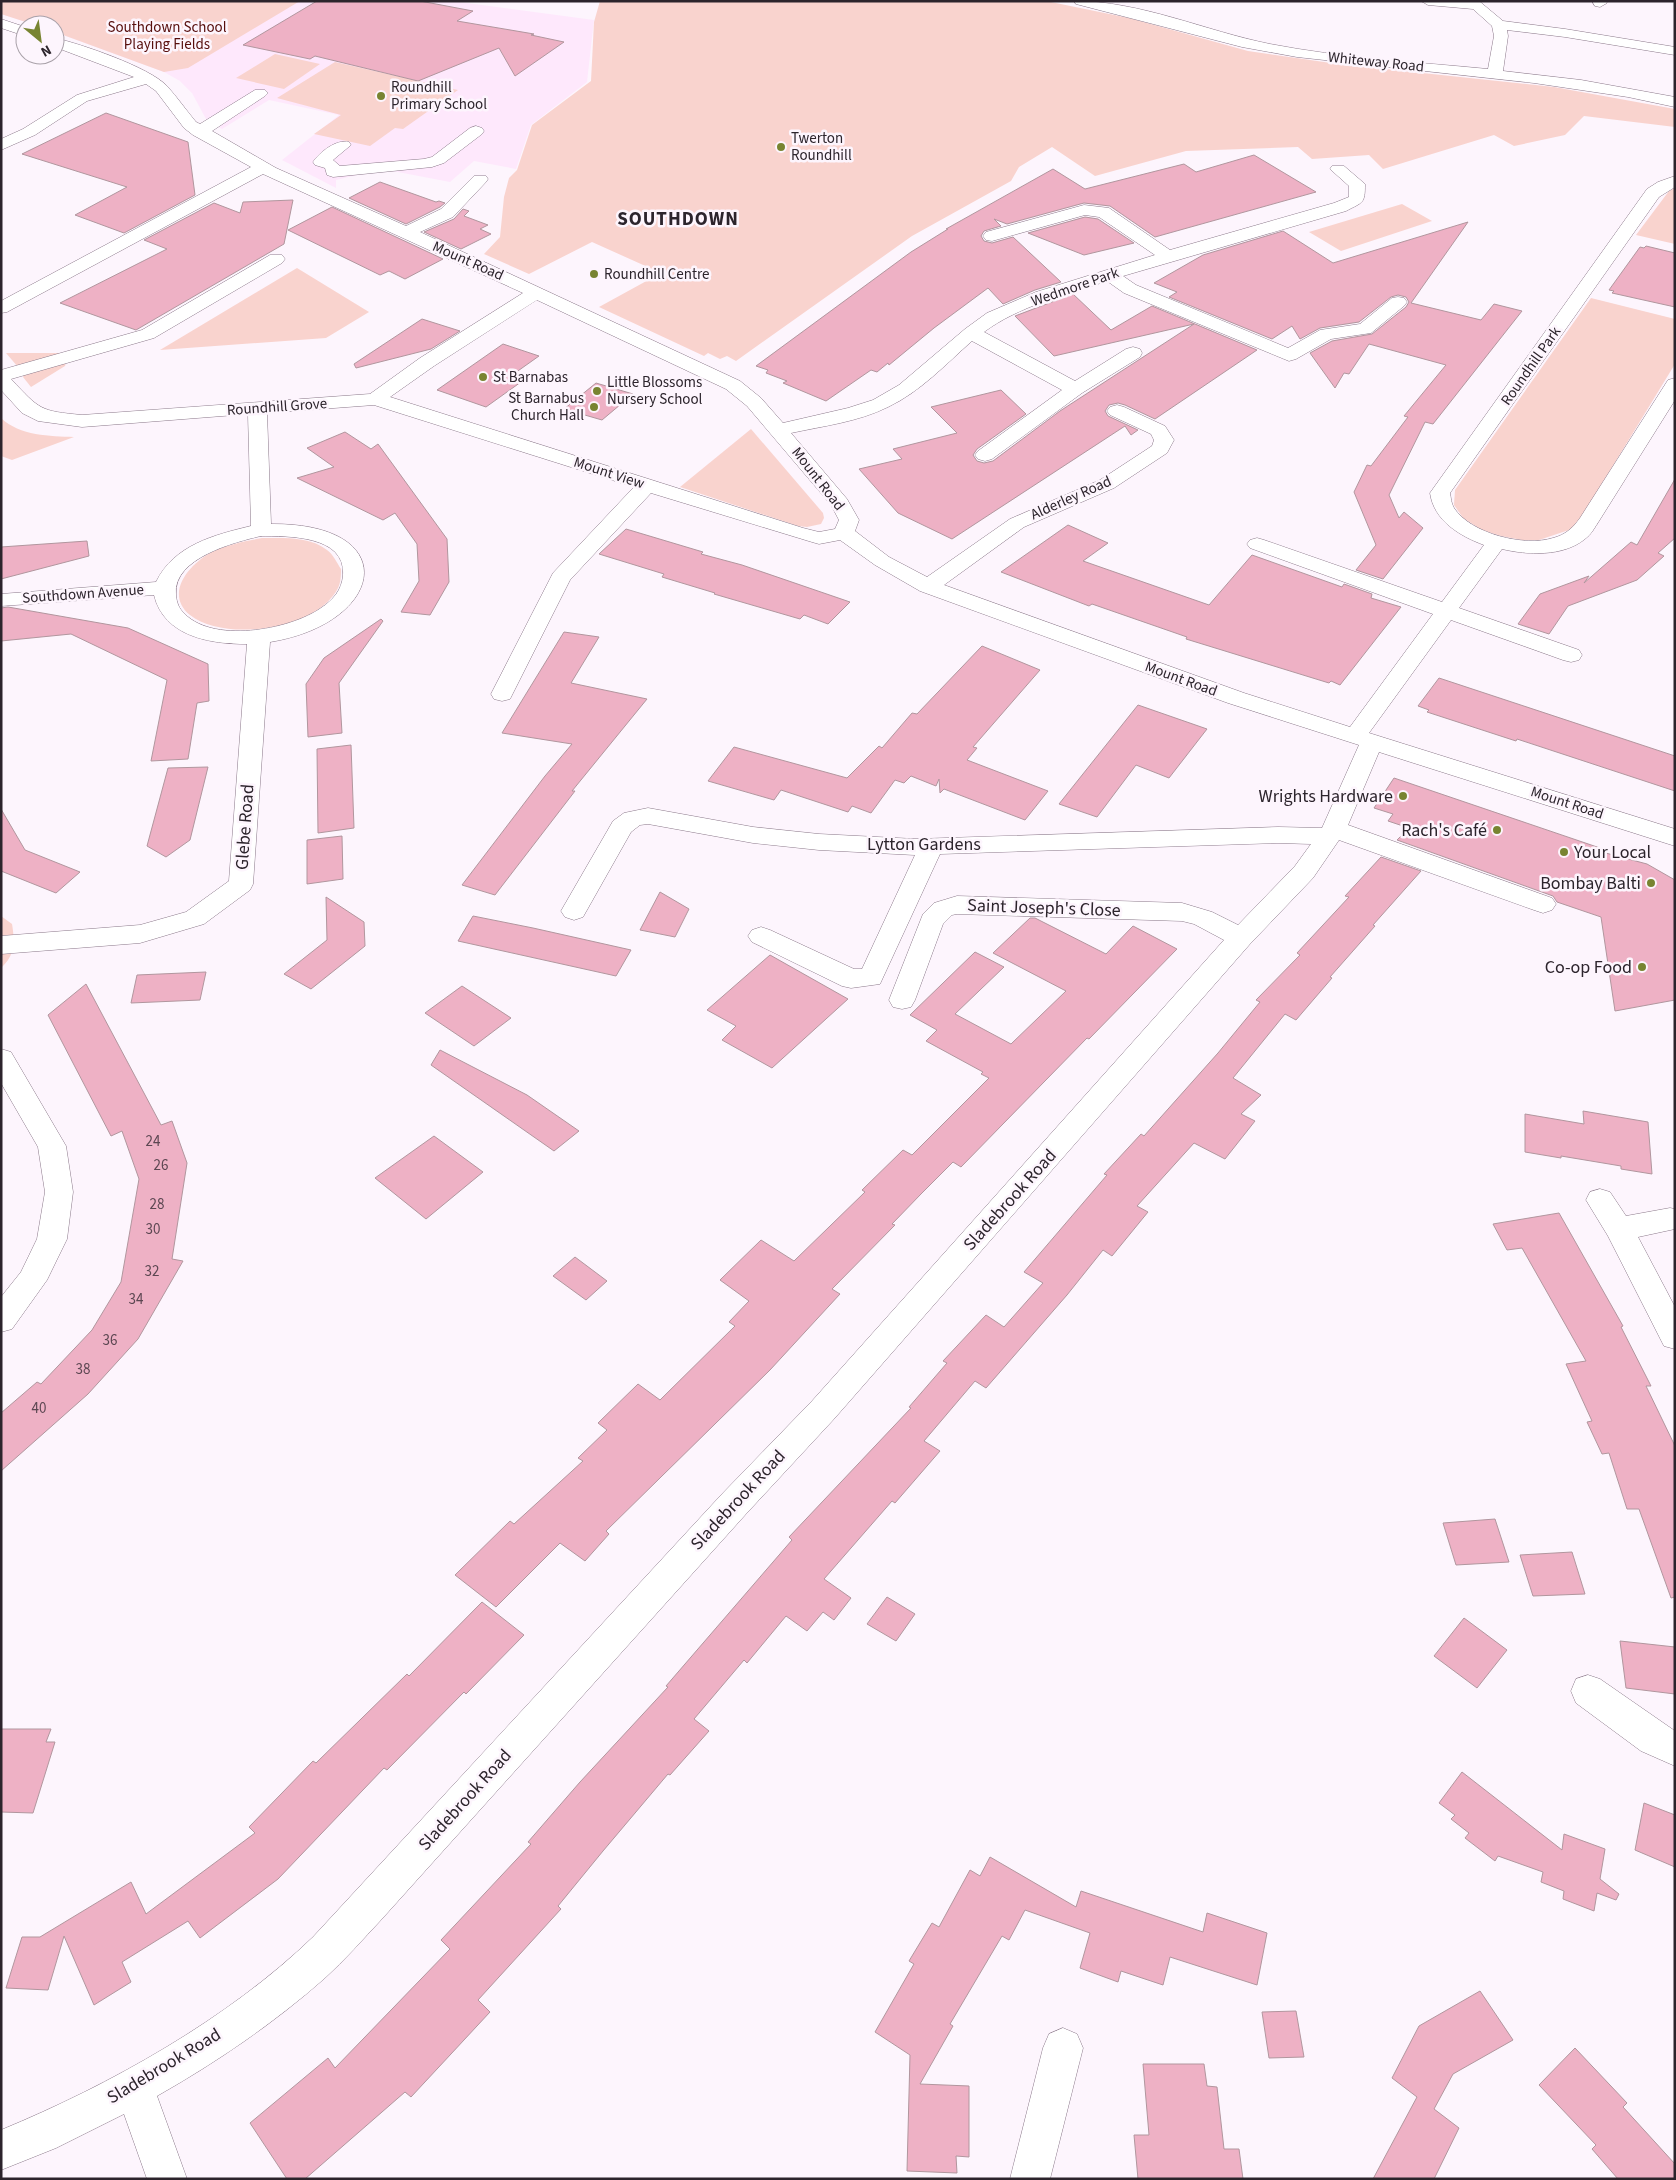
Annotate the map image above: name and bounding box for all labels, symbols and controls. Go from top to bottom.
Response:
north arrow [15,15,65,65]
park label: Southdown School Playing Fields [107,17,227,55]
text: N [37,39,55,61]
street label: Whiteway Road [1327,47,1425,77]
place label: Roundhill Primary School [391,77,487,115]
marker: Roundhill Primary School [375,90,387,102]
place label: Twerton Roundhill [791,128,852,166]
marker: Twerton Roundhill [775,141,787,153]
district label: SOUTHDOWN [617,206,739,233]
street label: Mount Road [429,236,507,286]
street label: Wedmore Park [1028,262,1122,312]
place label: Roundhill Centre [604,264,709,285]
marker: Roundhill Centre [588,268,600,280]
street label: Roundhill Park [1496,322,1566,410]
place label: St Barnabas [493,367,568,388]
marker: St Barnabas [477,371,489,383]
place label: Little Blossoms Nursery School [607,372,703,410]
marker: Little Blossoms Nursery School [591,385,603,397]
place label: St Barnabus Church Hall [508,388,584,426]
street label: Roundhill Grove [226,393,328,421]
marker: St Barnabus Church Hall [588,401,600,413]
street label: Mount Road [786,443,850,515]
street label: Mount View [571,452,647,494]
street label: Alderley Road [1027,471,1115,525]
street label: Southdown Avenue [21,579,145,609]
street label: Mount Road [1142,656,1220,702]
street label: Mount Road [1528,781,1606,825]
street label: Glebe Road [230,783,260,871]
place label: Wrights Hardware [1259,784,1393,809]
marker: Wrights Hardware [1397,790,1409,802]
place label: Rach's Café [1401,818,1487,843]
marker: Rach's Café [1491,824,1503,836]
street label: Lytton Gardens [867,832,981,857]
place label: Your Local [1573,840,1651,865]
marker: Your Local [1558,846,1570,858]
place label: Bombay Balti [1540,871,1641,896]
marker: Bombay Balti [1645,877,1657,889]
street label: Saint Joseph's Close [967,893,1121,923]
place label: Co-op Food [1545,955,1632,980]
marker: Co-op Food [1636,961,1648,973]
house number: 24 [146,1131,161,1152]
street label: Sladebrook Road [958,1144,1062,1256]
house number: 26 [154,1155,168,1176]
house number: 28 [150,1194,164,1215]
house number: 30 [146,1219,160,1240]
house number: 32 [145,1261,159,1282]
house number: 34 [129,1289,144,1310]
house number: 36 [103,1330,117,1351]
house number: 38 [76,1359,90,1380]
house number: 40 [32,1398,46,1419]
street label: Sladebrook Road [685,1444,791,1556]
street label: Sladebrook Road [413,1744,517,1856]
street label: Sladebrook Road [102,2022,226,2110]

